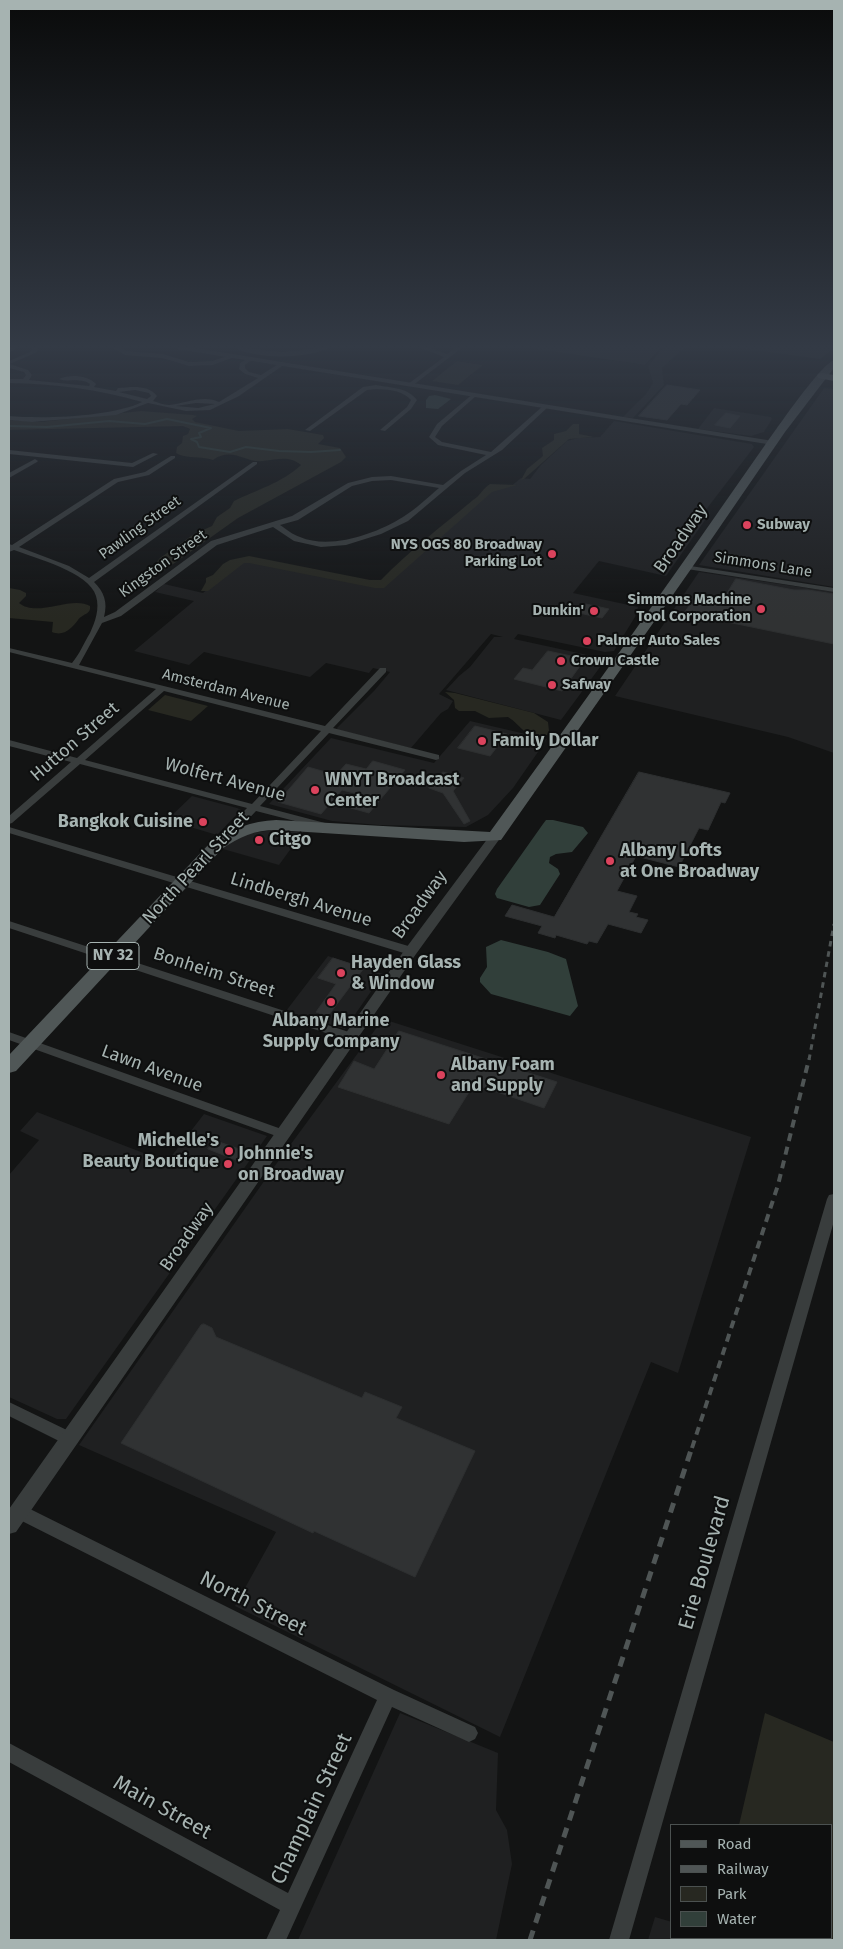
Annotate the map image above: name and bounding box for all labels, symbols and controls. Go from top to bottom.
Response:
street label: Pawling Street [96,492,184,564]
street label: Broadway [649,500,713,578]
place label: Subway [757,516,810,534]
marker: Subway [741,519,753,531]
street label: Kingston Street [116,526,210,602]
place label: NYS OGS 80 Broadway Parking Lot [391,536,542,571]
marker: NYS OGS 80 Broadway Parking Lot [546,548,558,560]
street label: Simmons Lane [713,548,813,582]
place label: Simmons Machine Tool Corporation [628,591,751,626]
place label: Dunkin' [532,602,584,620]
marker: Simmons Machine Tool Corporation [755,603,767,615]
marker: Dunkin' [588,605,600,617]
place label: Palmer Auto Sales [597,632,720,650]
marker: Palmer Auto Sales [581,635,593,647]
place label: Crown Castle [571,652,659,670]
marker: Crown Castle [555,655,567,667]
street label: Amsterdam Avenue [160,665,292,715]
place label: Safway [562,676,611,694]
marker: Safway [546,679,558,691]
street label: Hutton Street [26,698,124,786]
place label: Family Dollar [492,730,599,752]
marker: Family Dollar [476,735,488,747]
street label: Wolfert Avenue [162,754,288,806]
place label: WNYT Broadcast Center [325,769,459,812]
marker: WNYT Broadcast Center [309,784,321,796]
street label: North Pearl Street [138,807,254,929]
place label: Bangkok Cuisine [58,811,193,833]
marker: Bangkok Cuisine [197,816,209,828]
place label: Citgo [269,829,311,851]
marker: Citgo [253,834,265,846]
place label: Albany Lofts at One Broadway [620,840,759,882]
marker: Albany Lofts at One Broadway [604,855,616,867]
street label: Broadway [388,867,452,943]
street label: Lindbergh Avenue [228,868,374,932]
road number: NY 32 [87,942,139,969]
street label: Bonheim Street [151,943,277,1003]
place label: Hayden Glass & Window [351,952,461,994]
marker: Hayden Glass & Window [335,967,347,979]
marker: Albany Marine Supply Company [325,996,337,1008]
place label: Albany Marine Supply Company [263,1010,399,1052]
street label: Lawn Avenue [98,1041,206,1097]
place label: Albany Foam and Supply [451,1054,555,1096]
marker: Albany Foam and Supply [435,1069,447,1081]
place label: Michelle's Beauty Boutique [83,1130,219,1172]
place label: Johnnie's on Broadway [238,1143,344,1186]
marker: Michelle's Beauty Boutique [223,1145,235,1157]
marker: Johnnie's on Broadway [222,1158,234,1170]
street label: Broadway [155,1198,219,1276]
street label: Erie Boulevard [674,1493,736,1633]
street label: North Street [195,1566,311,1642]
street label: Champlain Street [266,1729,358,1889]
street label: Main Street [108,1771,216,1845]
legend [670,1824,833,1939]
text: Road [717,1835,752,1853]
text: Railway [717,1860,769,1878]
text: Park [717,1885,747,1903]
text: Water [717,1910,756,1928]

